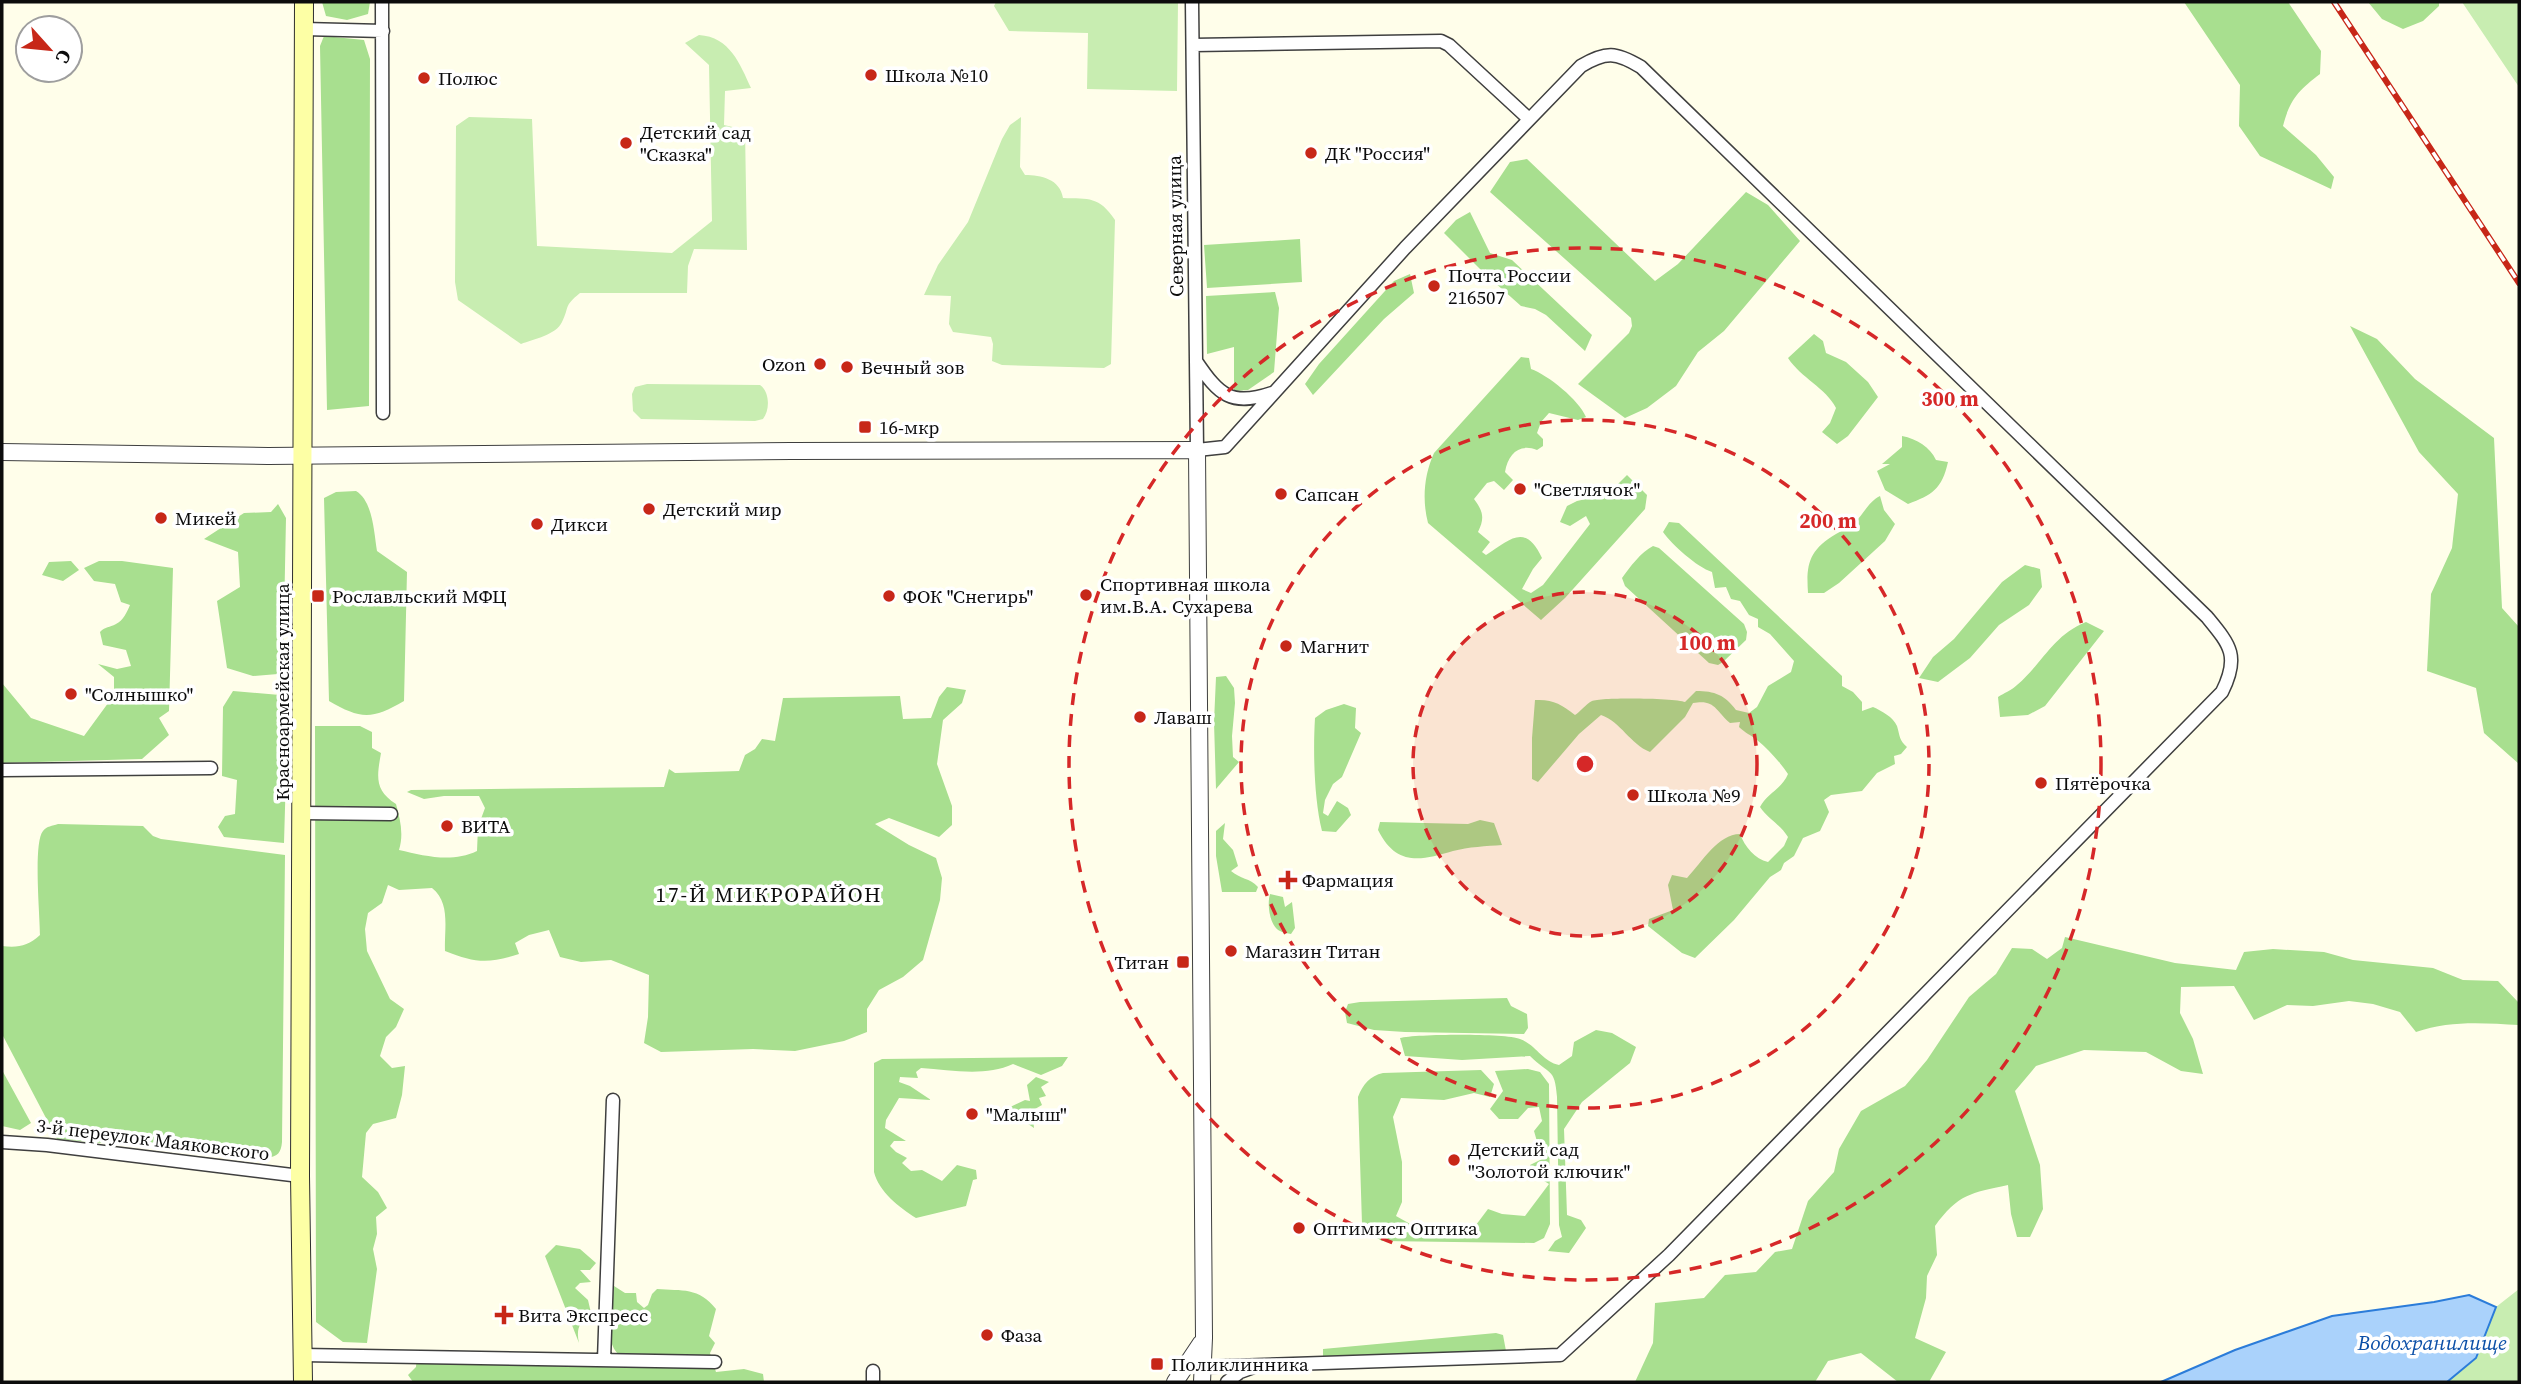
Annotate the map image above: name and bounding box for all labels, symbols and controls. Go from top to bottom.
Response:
north arrow [14,14,84,84]
text: С [50,46,78,68]
place label: Школа №10 [885,62,988,88]
place label: Полюс [438,65,498,91]
marker: Школа №10 [863,67,879,83]
marker: Полюс [416,70,432,86]
place label: Детский сад "Сказка" [640,119,751,167]
marker: Детский сад "Сказка" [618,135,634,151]
place label: ДК "Россия" [1325,140,1430,166]
marker: ДК "Россия" [1303,145,1319,161]
street label: Северная улица [1161,155,1189,297]
place label: Почта России 216507 [1448,262,1571,310]
marker: Почта России 216507 [1426,278,1442,294]
place label: Ozon [762,351,806,377]
place label: Вечный зов [861,354,965,380]
marker: Ozon [812,356,828,372]
marker: Вечный зов [839,359,855,375]
text: 300 m [1921,384,1979,413]
place label: 16-мкр [879,414,939,440]
marker: 16-мкр [857,419,873,435]
place label: "Светлячок" [1534,476,1640,502]
place label: Сапсан [1295,481,1359,507]
marker: "Светлячок" [1512,481,1528,497]
marker: Сапсан [1273,486,1289,502]
place label: Детский мир [663,496,782,522]
marker: Детский мир [641,501,657,517]
place label: Микей [175,505,236,531]
text: 200 m [1799,506,1857,535]
marker: Микей [153,510,169,526]
place label: Дикси [551,511,608,537]
marker: Дикси [529,516,545,532]
place label: Спортивная школа им.В.А. Сухарева [1100,571,1271,619]
street label: Красноармейская улица [269,583,295,801]
place label: Рославльский МФЦ [332,583,507,609]
place label: ФОК "Снегирь" [903,583,1033,609]
marker: Спортивная школа им.В.А. Сухарева [1078,587,1094,603]
marker: Рославльский МФЦ [310,588,326,604]
marker: ФОК "Снегирь" [881,588,897,604]
text: 100 m [1678,628,1736,657]
place label: Магнит [1300,633,1369,659]
marker: Магнит [1278,638,1294,654]
place label: "Солнышко" [85,681,193,707]
marker: "Солнышко" [63,686,79,702]
place label: Лаваш [1154,704,1212,730]
marker: Лаваш [1132,709,1148,725]
centre of rings [1573,752,1597,776]
place label: Пятёрочка [2055,770,2151,796]
marker: Пятёрочка [2033,775,2049,791]
place label: Школа №9 [1647,782,1741,808]
marker: Школа №9 [1625,787,1641,803]
place label: ВИТА [461,813,511,839]
marker: ВИТА [439,818,455,834]
place label: Фармация [1302,867,1394,893]
marker: Фармация [1280,872,1296,888]
district label: 17-Й МИКРОРАЙОН [655,880,883,909]
place label: Магазин Титан [1245,938,1381,964]
marker: Магазин Титан [1223,943,1239,959]
place label: Титан [1114,949,1169,975]
marker: Титан [1175,954,1191,970]
place label: "Малыш" [986,1101,1067,1127]
marker: "Малыш" [964,1106,980,1122]
street label: 3-й переулок Маяковского [35,1112,271,1166]
place label: Детский сад "Золотой ключик" [1468,1136,1630,1184]
marker: Детский сад "Золотой ключик" [1446,1152,1462,1168]
place label: Оптимист Оптика [1313,1215,1478,1241]
marker: Оптимист Оптика [1291,1220,1307,1236]
place label: Вита Экспресс [518,1302,648,1328]
marker: Вита Экспресс [496,1307,512,1323]
place label: Фаза [1001,1322,1043,1348]
marker: Фаза [979,1327,995,1343]
water label: Водохранилище [2357,1328,2507,1357]
place label: Поликлинника [1171,1351,1309,1377]
marker: Поликлинника [1149,1356,1165,1372]

